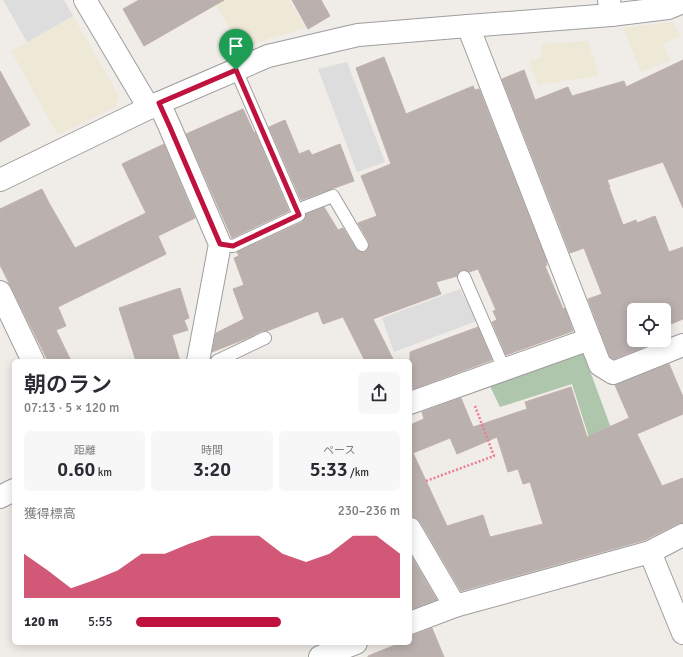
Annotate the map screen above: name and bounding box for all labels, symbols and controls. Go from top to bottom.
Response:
pin [219,29,253,70]
icon: arrive [225,35,247,57]
map controls [627,303,671,347]
button: locate [627,303,671,347]
text: 朝のラン [24,371,112,398]
button: share [358,372,400,414]
text: 07:13 · 5 × 120 m [24,400,119,416]
text: 距離 [74,444,96,457]
text: 時間 [201,444,223,457]
text: ペース [323,444,356,457]
text: 0.60 [57,457,95,482]
text: 3:20 [193,457,231,482]
text: 5:33 [310,457,348,482]
text: km [95,466,112,479]
text: /km [348,466,369,479]
text: 230–236 m [338,503,400,519]
text: 獲得標高 [24,506,76,522]
text: 120 m [24,614,58,630]
text: 5:55 [88,614,113,630]

